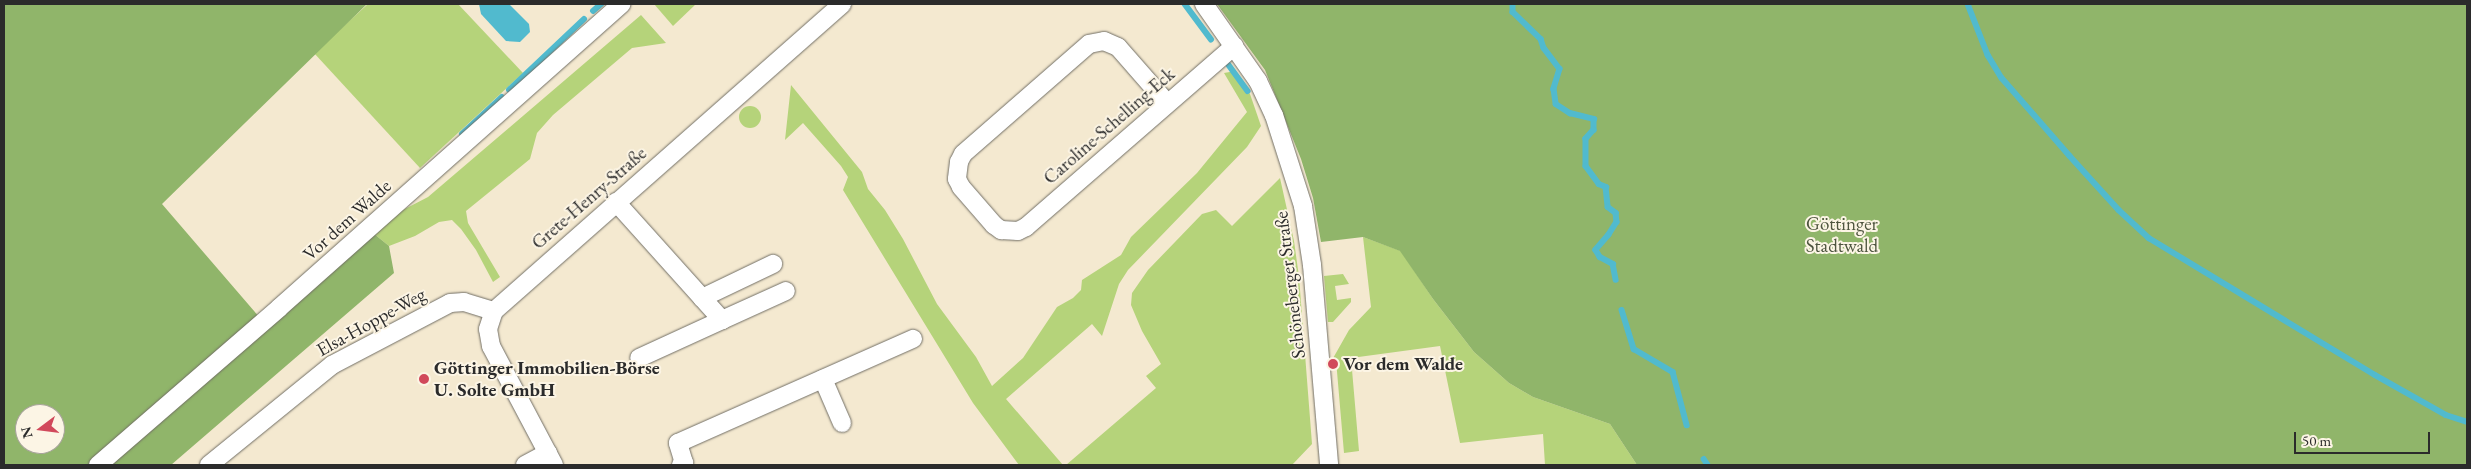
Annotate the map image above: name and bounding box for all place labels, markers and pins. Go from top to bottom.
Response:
place label: Vor dem Walde [1343,353,1463,375]
place label: Göttinger Immobilien-Börse U. Solte GmbH [434,357,660,401]
marker: Vor dem Walde [1327,358,1339,370]
marker: Göttinger Immobilien-Börse U. Solte GmbH [418,373,430,385]

